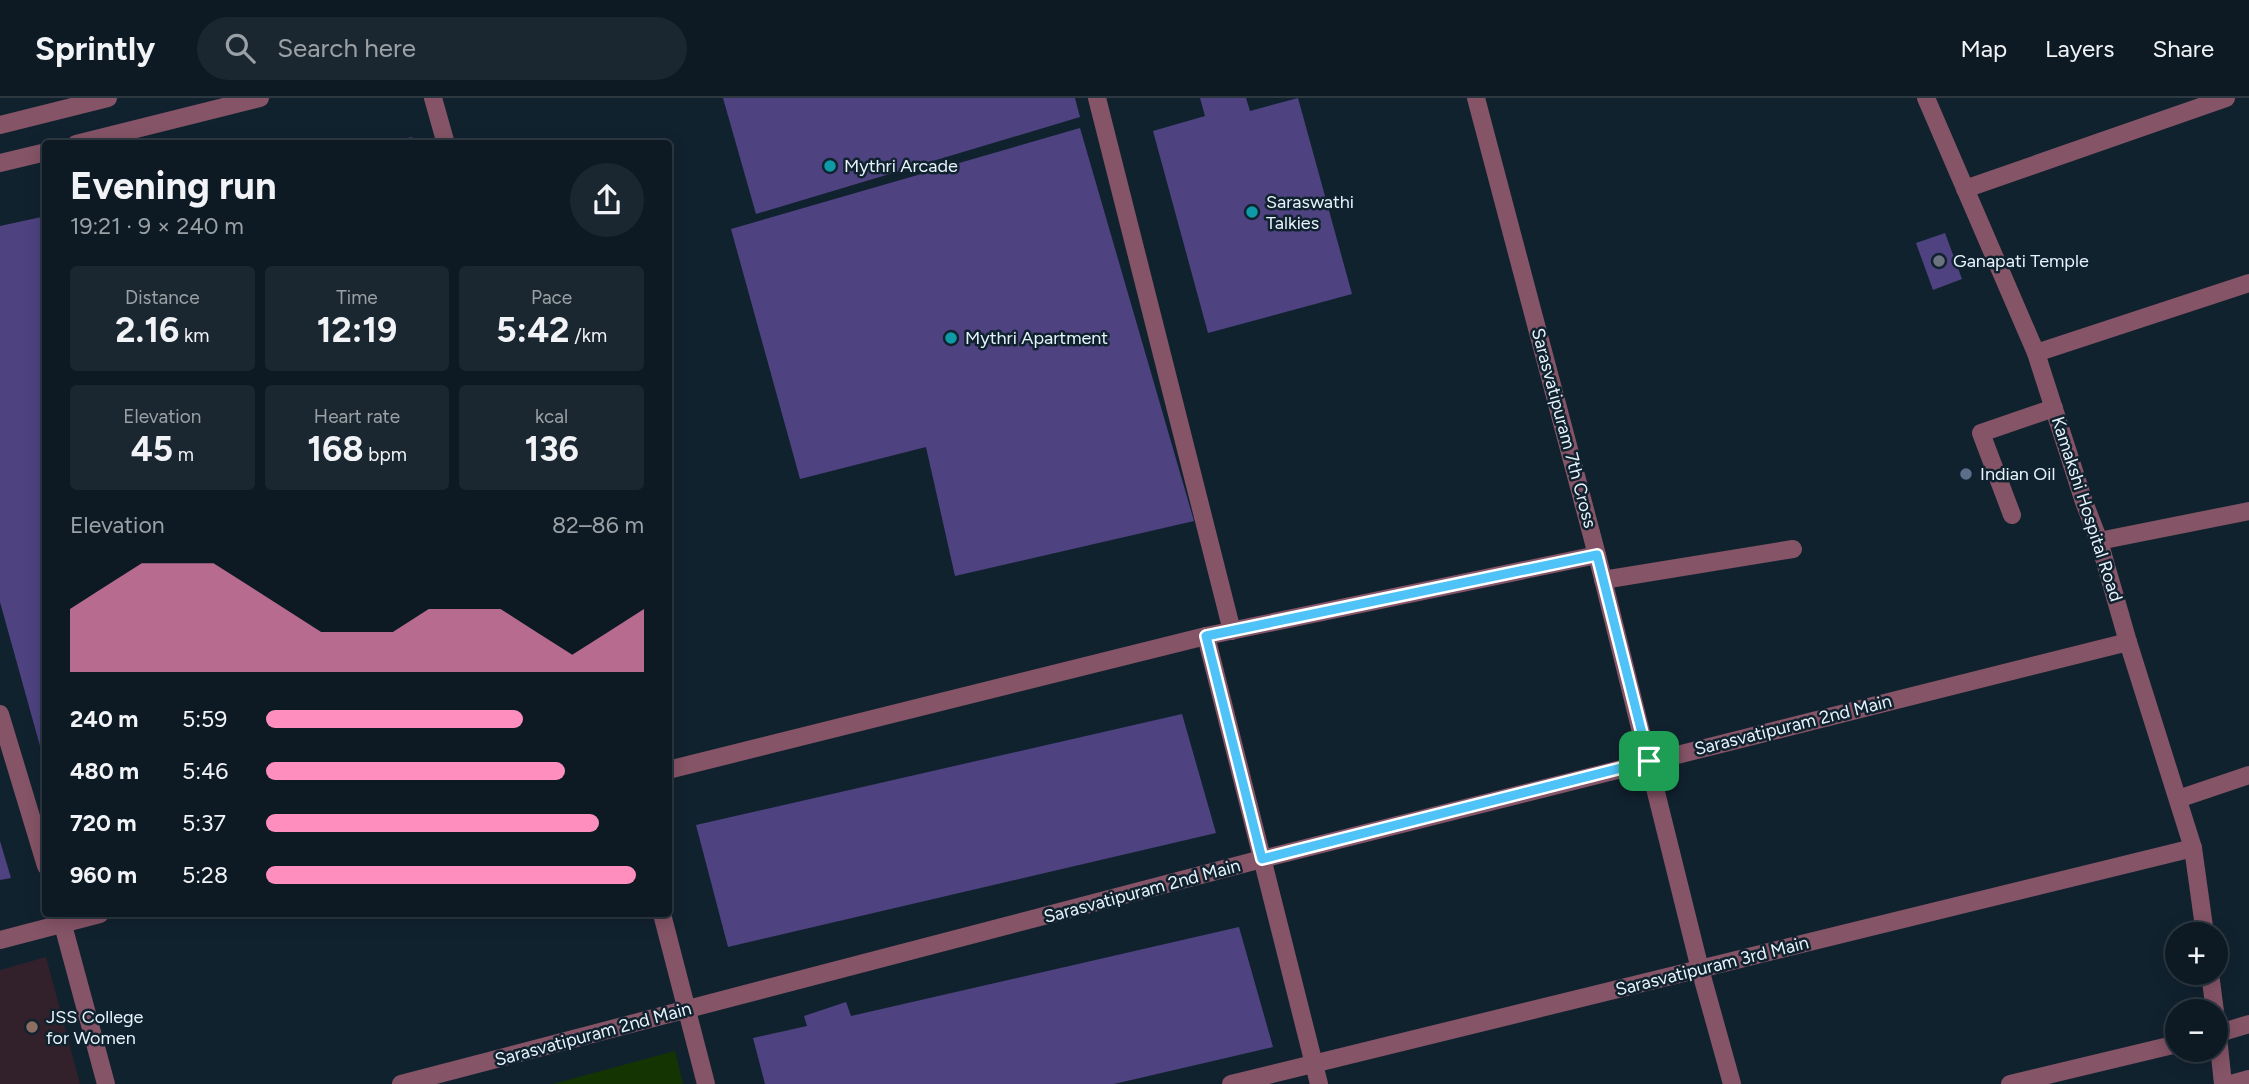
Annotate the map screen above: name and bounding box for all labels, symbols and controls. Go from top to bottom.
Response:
search box [197,17,687,80]
text: Sprintly [35,29,155,68]
icon: search [221,29,259,67]
text: Search here [277,32,416,64]
text: Map [1960,34,2007,63]
text: Layers [2045,34,2114,63]
text: Share [2152,34,2214,63]
place label: Mythri Arcade [844,155,958,177]
marker: Mythri Arcade [822,158,838,174]
text: Evening run [70,163,277,209]
button: share [570,163,644,237]
place label: Saraswathi Talkies [1266,191,1354,234]
marker: Saraswathi Talkies [1244,204,1260,220]
text: 19:21 · 9 × 240 m [70,212,244,240]
place label: Ganapati Temple [1953,250,2089,272]
marker: Ganapati Temple [1931,253,1947,269]
text: Distance [125,286,200,309]
text: Time [336,286,378,309]
text: Pace [531,286,572,309]
text: 2.16 [115,309,179,351]
text: 12:19 [317,309,397,351]
text: 5:42 [496,309,570,351]
text: km [179,324,209,347]
text: /km [570,324,607,347]
street label: Sarasvatipuram 7th Cross [1527,326,1601,530]
place label: Mythri Apartment [965,327,1108,349]
marker: Mythri Apartment [943,330,959,346]
text: Elevation [123,405,201,428]
text: Heart rate [314,405,400,428]
text: kcal [535,405,568,428]
street label: Kamakshi Hospital Road [2047,414,2127,604]
text: 45 [131,428,173,470]
text: 168 [307,428,364,470]
text: 136 [524,428,579,470]
text: m [173,443,194,466]
text: bpm [364,443,407,466]
place label: Indian Oil [1980,463,2055,485]
marker: Indian Oil [1958,466,1974,482]
text: Elevation [70,511,165,539]
text: 82–86 m [552,511,644,539]
street label: Sarasvatipuram 2nd Main [1692,690,1894,760]
text: 240 m [70,705,138,733]
text: 5:59 [182,705,227,733]
pin [1619,731,1679,791]
icon: arrive [1630,742,1668,780]
text: 480 m [70,757,139,785]
text: 5:46 [182,757,228,785]
text: 720 m [70,809,137,837]
text: 5:37 [182,809,226,837]
street label: Sarasvatipuram 2nd Main [1041,854,1243,928]
text: 960 m [70,861,137,889]
text: 5:28 [182,861,228,889]
map controls [2165,922,2228,1062]
button: + [2165,922,2228,985]
street label: Sarasvatipuram 3rd Main [1613,931,1811,1001]
street label: Sarasvatipuram 2nd Main [492,997,694,1071]
button: − [2165,999,2228,1062]
place label: JSS College for Women [46,1006,144,1049]
marker: JSS College for Women [24,1019,40,1035]

